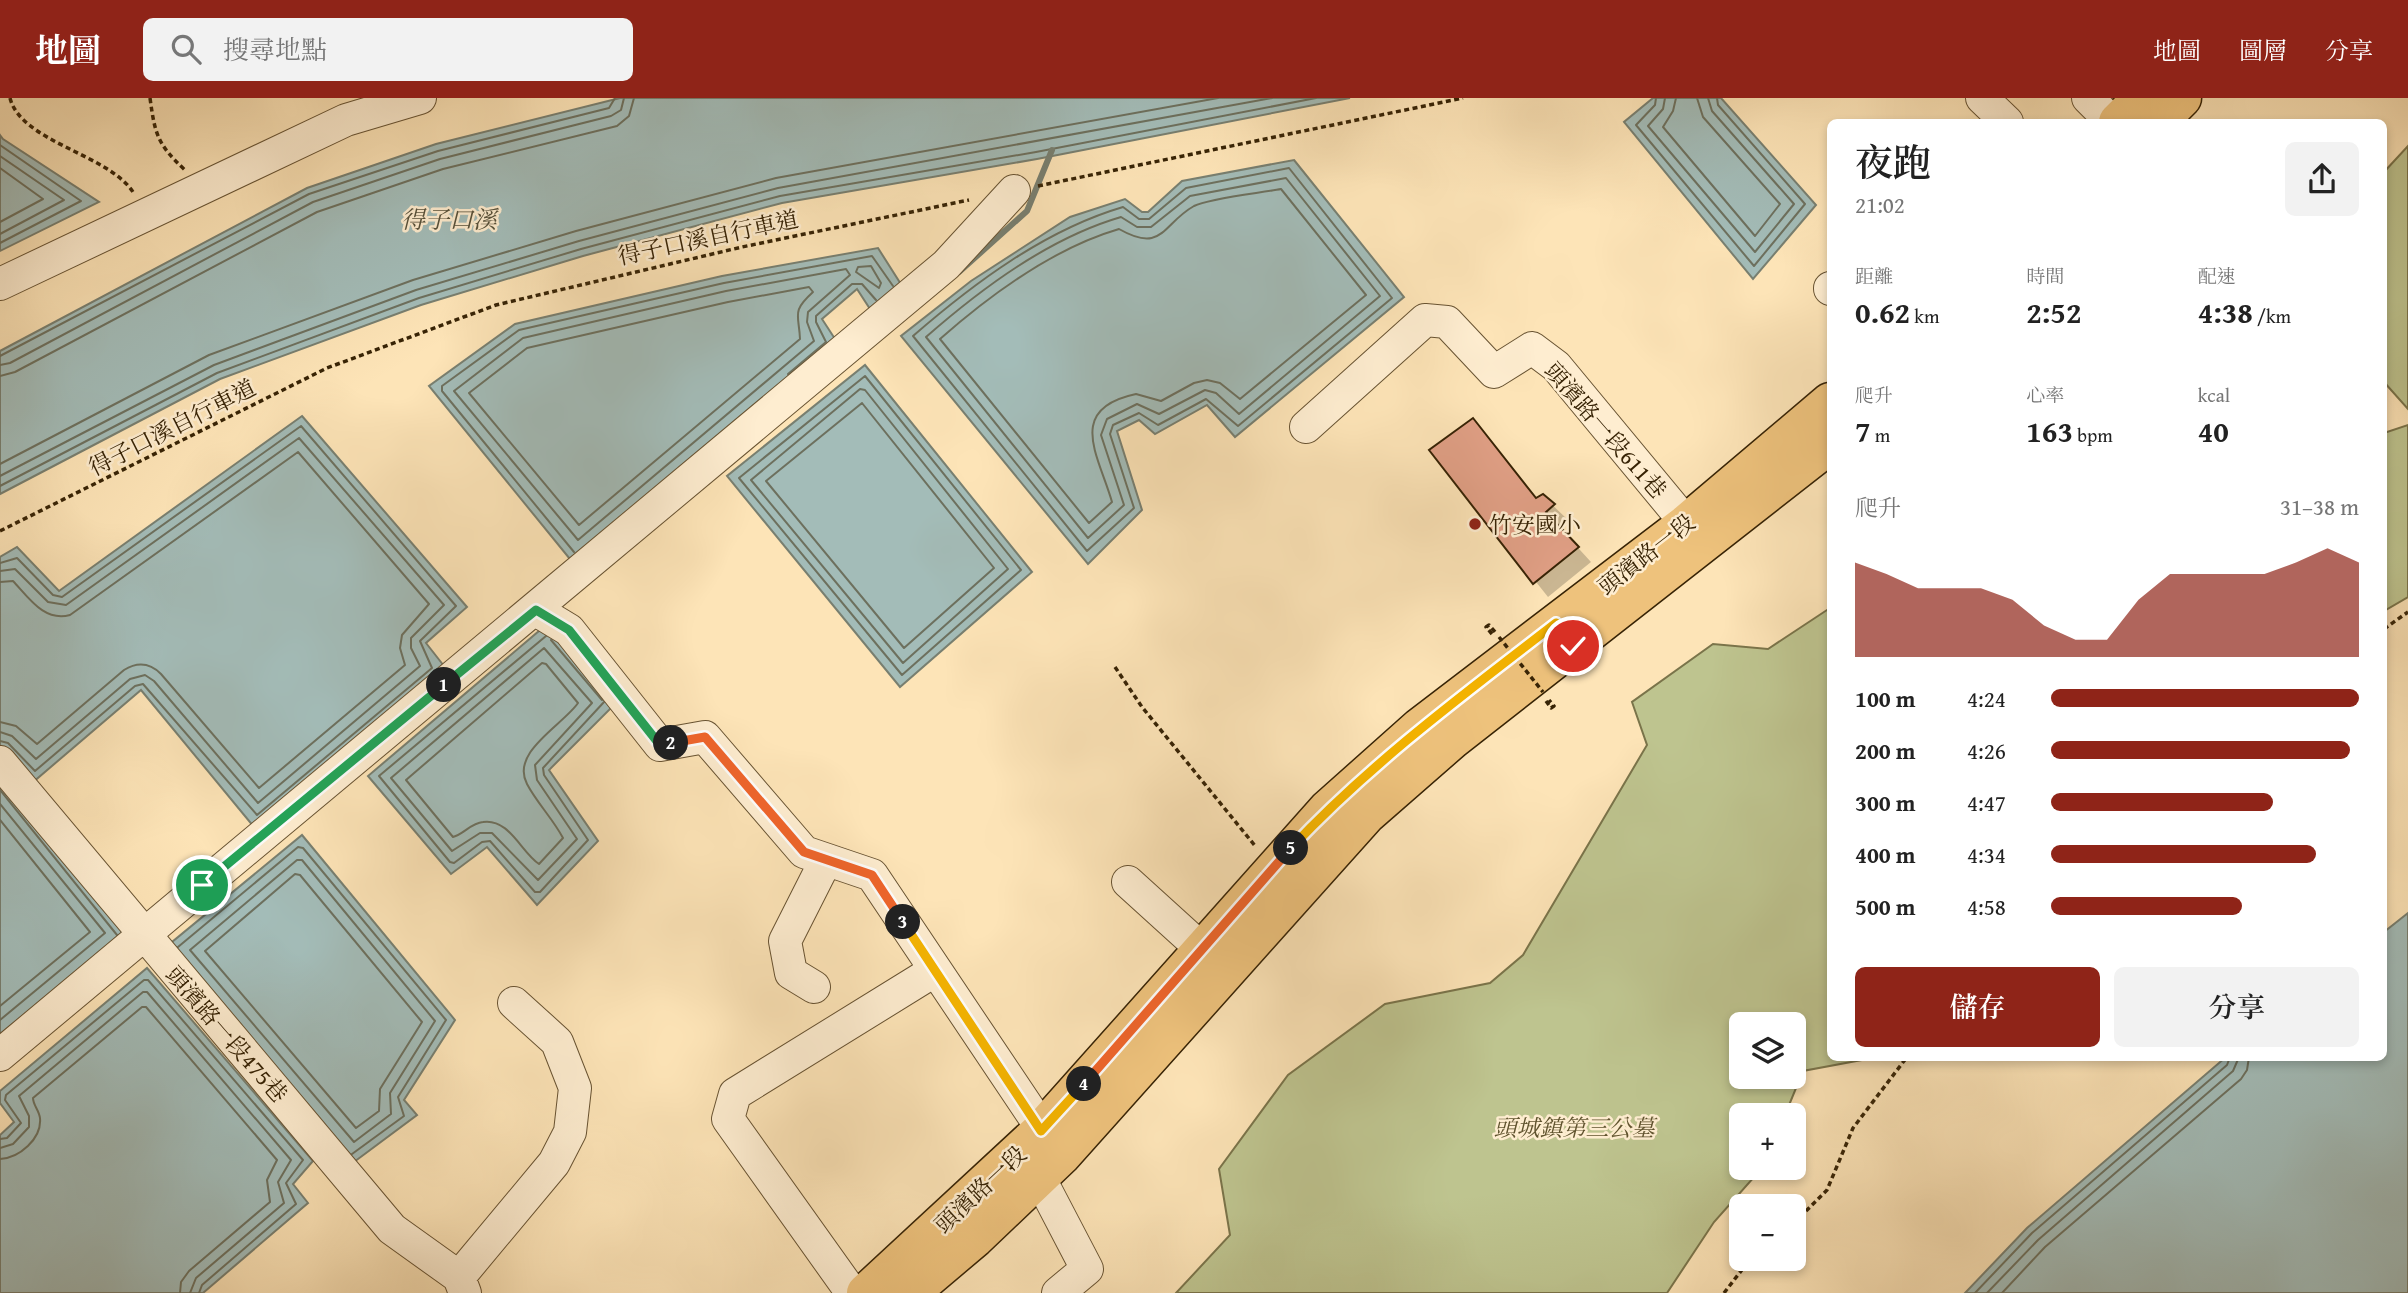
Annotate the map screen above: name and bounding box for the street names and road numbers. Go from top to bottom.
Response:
street label: 得子口溪自行車道 [615,202,801,272]
street label: 頭濱路一段611巷 [1537,355,1675,505]
street label: 得子口溪自行車道 [83,371,261,483]
street label: 頭濱路一段 [1591,506,1701,602]
street label: 頭濱路一段475巷 [158,959,296,1109]
street label: 頭濱路一段 [927,1138,1033,1240]

